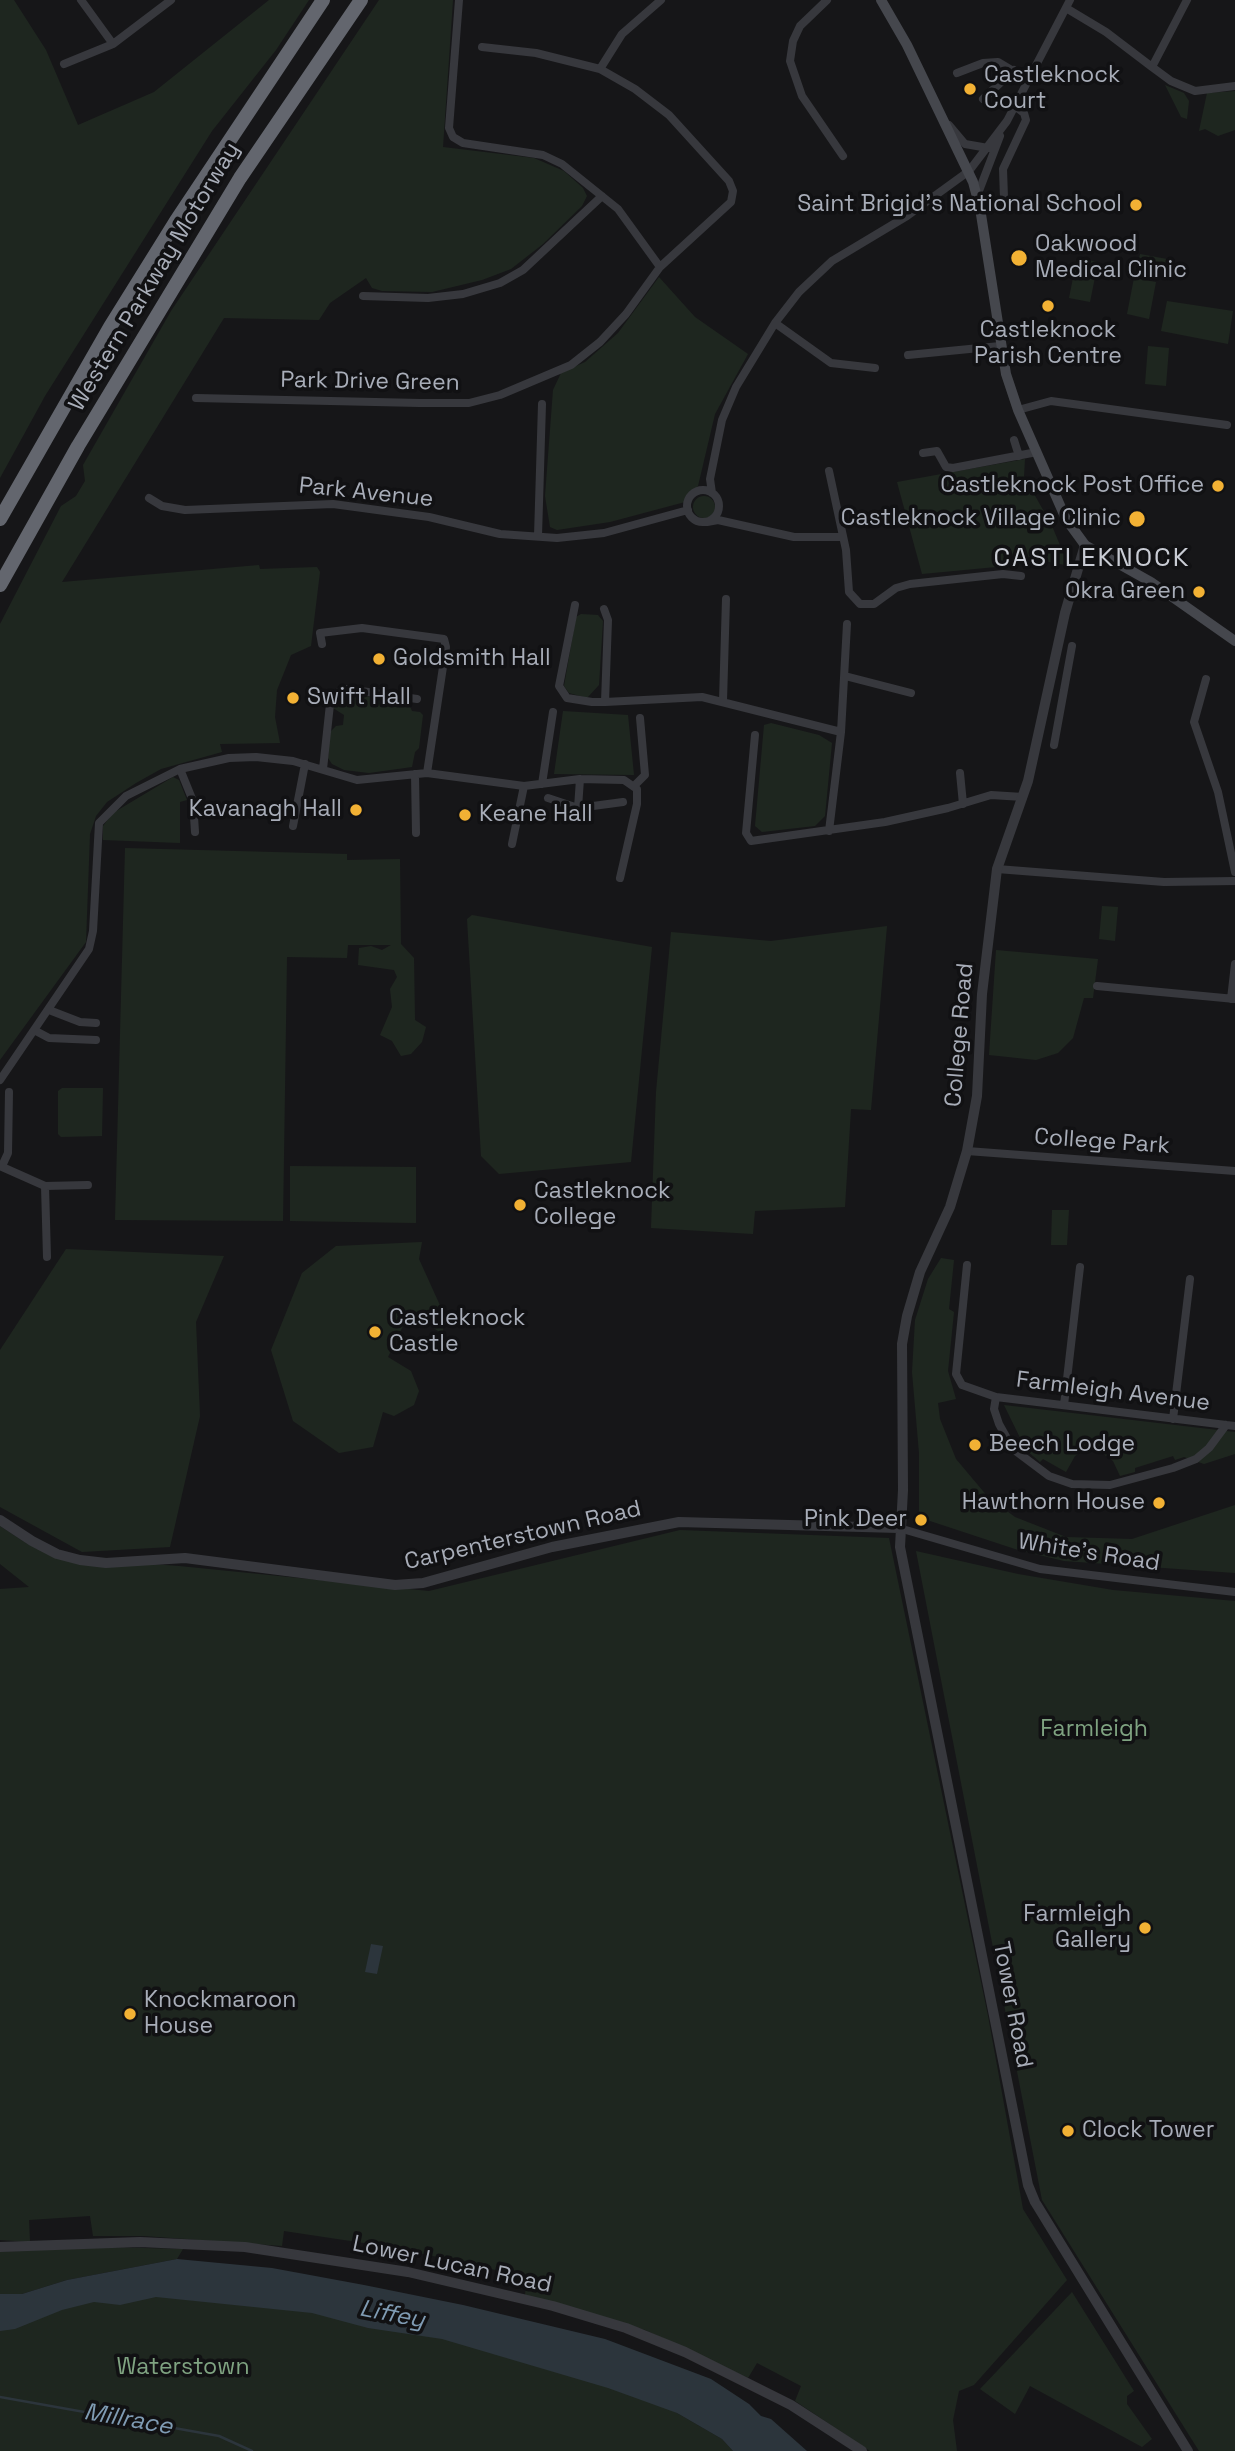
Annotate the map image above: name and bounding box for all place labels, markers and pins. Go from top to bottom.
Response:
place label: Castleknock Court [984,62,1120,116]
marker: Castleknock Court [962,81,978,97]
place label: Saint Brigid's National School [797,191,1122,219]
marker: Saint Brigid's National School [1128,197,1144,213]
place label: Oakwood Medical Clinic [1035,231,1187,285]
marker: Oakwood Medical Clinic [1009,248,1029,268]
marker: Castleknock Parish Centre [1040,298,1056,314]
place label: Castleknock Parish Centre [974,317,1122,371]
place label: Castleknock Post Office [940,472,1204,500]
marker: Castleknock Post Office [1210,478,1226,494]
place label: Castleknock Village Clinic [841,505,1121,533]
marker: Castleknock Village Clinic [1127,509,1147,529]
place label: Okra Green [1065,578,1185,606]
marker: Okra Green [1191,584,1207,600]
place label: Goldsmith Hall [393,645,551,673]
marker: Goldsmith Hall [371,651,387,667]
place label: Swift Hall [307,684,411,712]
marker: Swift Hall [285,690,301,706]
place label: Kavanagh Hall [189,796,342,824]
place label: Keane Hall [479,801,593,829]
marker: Kavanagh Hall [348,802,364,818]
marker: Keane Hall [457,807,473,823]
place label: Castleknock College [534,1178,670,1232]
marker: Castleknock College [512,1197,528,1213]
place label: Castleknock Castle [389,1305,525,1359]
marker: Castleknock Castle [367,1324,383,1340]
place label: Beech Lodge [989,1431,1135,1459]
marker: Beech Lodge [967,1437,983,1453]
place label: Hawthorn House [962,1489,1145,1517]
marker: Hawthorn House [1151,1495,1167,1511]
place label: Pink Deer [804,1506,907,1534]
marker: Pink Deer [913,1512,929,1528]
place label: Farmleigh Gallery [1023,1901,1131,1955]
marker: Farmleigh Gallery [1137,1920,1153,1936]
place label: Knockmaroon House [144,1987,296,2041]
marker: Knockmaroon House [122,2006,138,2022]
place label: Clock Tower [1082,2117,1214,2145]
marker: Clock Tower [1060,2123,1076,2139]

